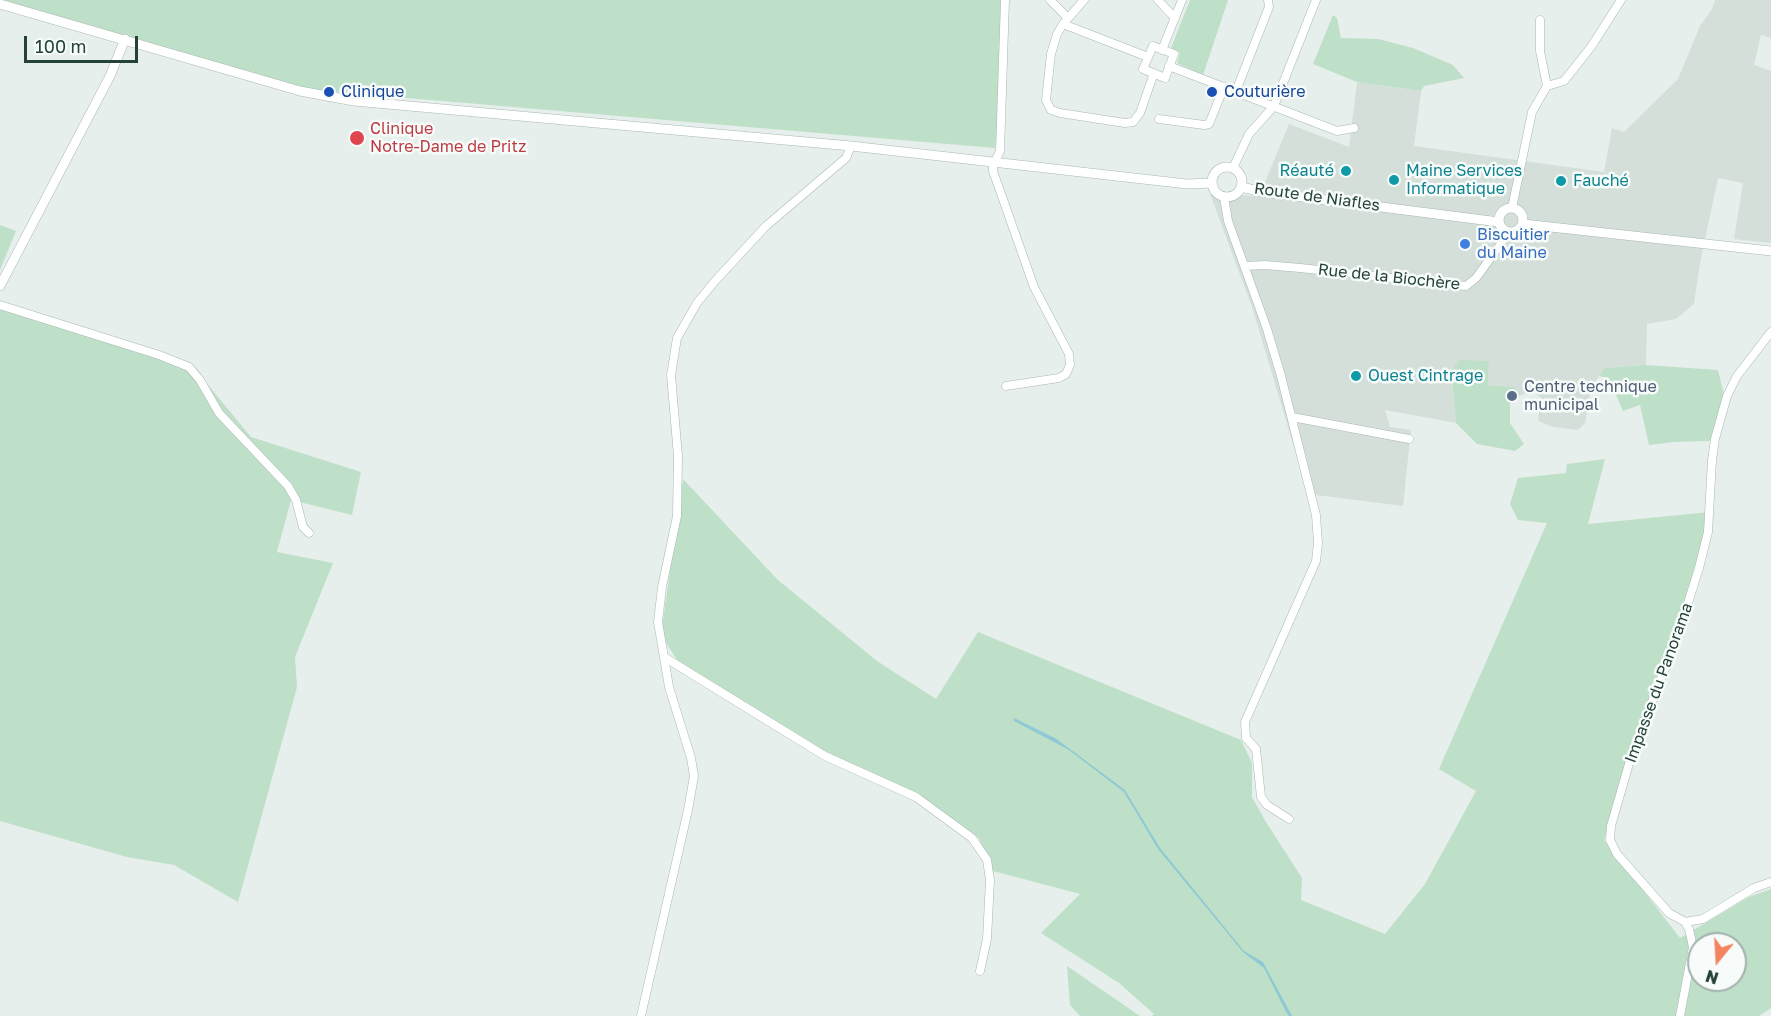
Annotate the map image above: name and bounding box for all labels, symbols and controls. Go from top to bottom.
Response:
scale bar [27,24,141,62]
text: 100 m [35,35,86,57]
place label: Clinique [341,82,404,102]
place label: Couturière [1224,82,1305,102]
marker: Clinique [322,85,336,99]
marker: Couturière [1205,85,1219,99]
place label: Clinique Notre-Dame de Pritz [370,119,526,157]
marker: Clinique Notre-Dame de Pritz [348,129,366,147]
place label: Réauté [1280,161,1334,181]
place label: Maine Services Informatique [1406,161,1522,199]
marker: Réauté [1339,164,1353,178]
place label: Fauché [1573,171,1629,191]
marker: Maine Services Informatique [1387,173,1401,187]
marker: Fauché [1554,174,1568,188]
street label: Route de Niafles [1253,179,1381,215]
place label: Biscuitier du Maine [1477,225,1549,263]
marker: Biscuitier du Maine [1458,237,1472,251]
street label: Rue de la Biochère [1317,260,1461,294]
place label: Ouest Cintrage [1368,366,1483,386]
marker: Ouest Cintrage [1349,369,1363,383]
place label: Centre technique municipal [1524,377,1657,415]
marker: Centre technique municipal [1505,389,1519,403]
street label: Impasse du Panorama [1621,600,1697,766]
north arrow [1687,932,1747,992]
text: N [1703,966,1721,989]

